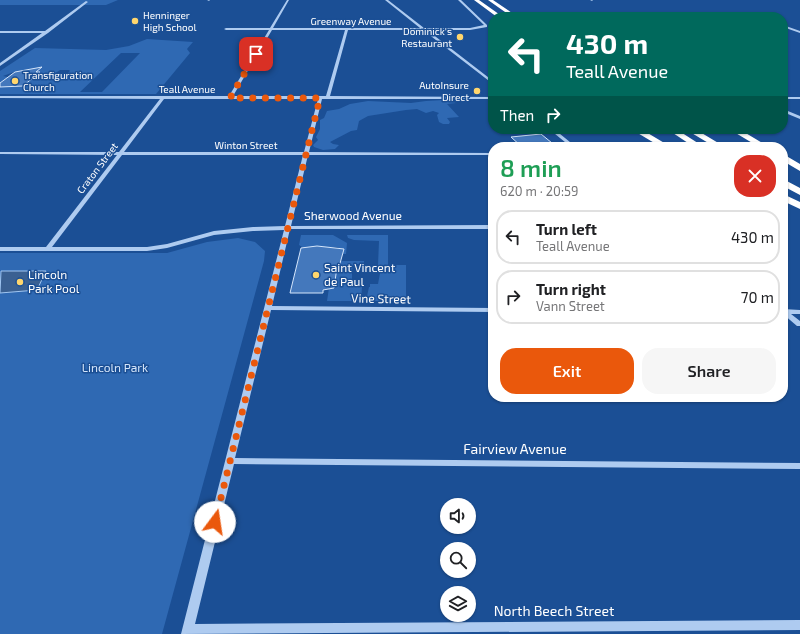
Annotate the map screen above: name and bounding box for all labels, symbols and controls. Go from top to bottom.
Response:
place label: Henninger High School [143,9,196,33]
street label: Greenway Avenue [311,15,391,27]
marker: Henninger High School [130,16,140,26]
place label: Dominick's Restaurant [401,25,452,49]
text: 430 m [566,26,648,60]
icon: left [500,28,552,80]
marker: Dominick's Restaurant [455,32,465,42]
pin [239,37,273,71]
icon: arrive [245,43,267,65]
text: Teall Avenue [566,60,668,82]
place label: Transfiguration Church [23,69,93,93]
marker: Transfiguration Church [10,76,20,86]
place label: AutoInsure Direct [419,79,469,103]
street label: Teall Avenue [159,83,215,95]
marker: AutoInsure Direct [472,86,482,96]
icon: right [542,104,564,126]
text: Then [500,106,534,124]
street label: Winton Street [214,139,278,151]
street label: Craton Street [74,140,120,196]
text: 8 min [500,153,562,182]
button: close [734,155,776,197]
text: 620 m · 20:59 [500,183,578,199]
street label: Sherwood Avenue [304,208,402,222]
text: Turn left [536,220,597,238]
icon: left [502,226,524,248]
text: 430 m [731,228,774,246]
text: Teall Avenue [536,238,610,254]
place label: Saint Vincent de Paul [324,260,396,288]
place label: Lincoln Park Pool [28,267,80,295]
marker: Saint Vincent de Paul [311,270,321,280]
marker: Lincoln Park Pool [15,277,25,287]
text: Turn right [536,280,606,298]
icon: right [502,286,524,308]
text: 70 m [741,288,774,306]
street label: Vine Street [351,290,411,306]
text: Vann Street [536,298,605,314]
button: Exit [500,348,634,394]
button: Share [642,348,776,394]
park label: Lincoln Park [82,360,148,374]
street label: Fairview Avenue [463,440,567,457]
map controls [440,498,476,622]
button: sound [440,498,476,534]
position arrow [194,501,236,543]
button: search [440,542,476,578]
button: layers [440,586,476,622]
street label: North Beech Street [494,602,614,619]

